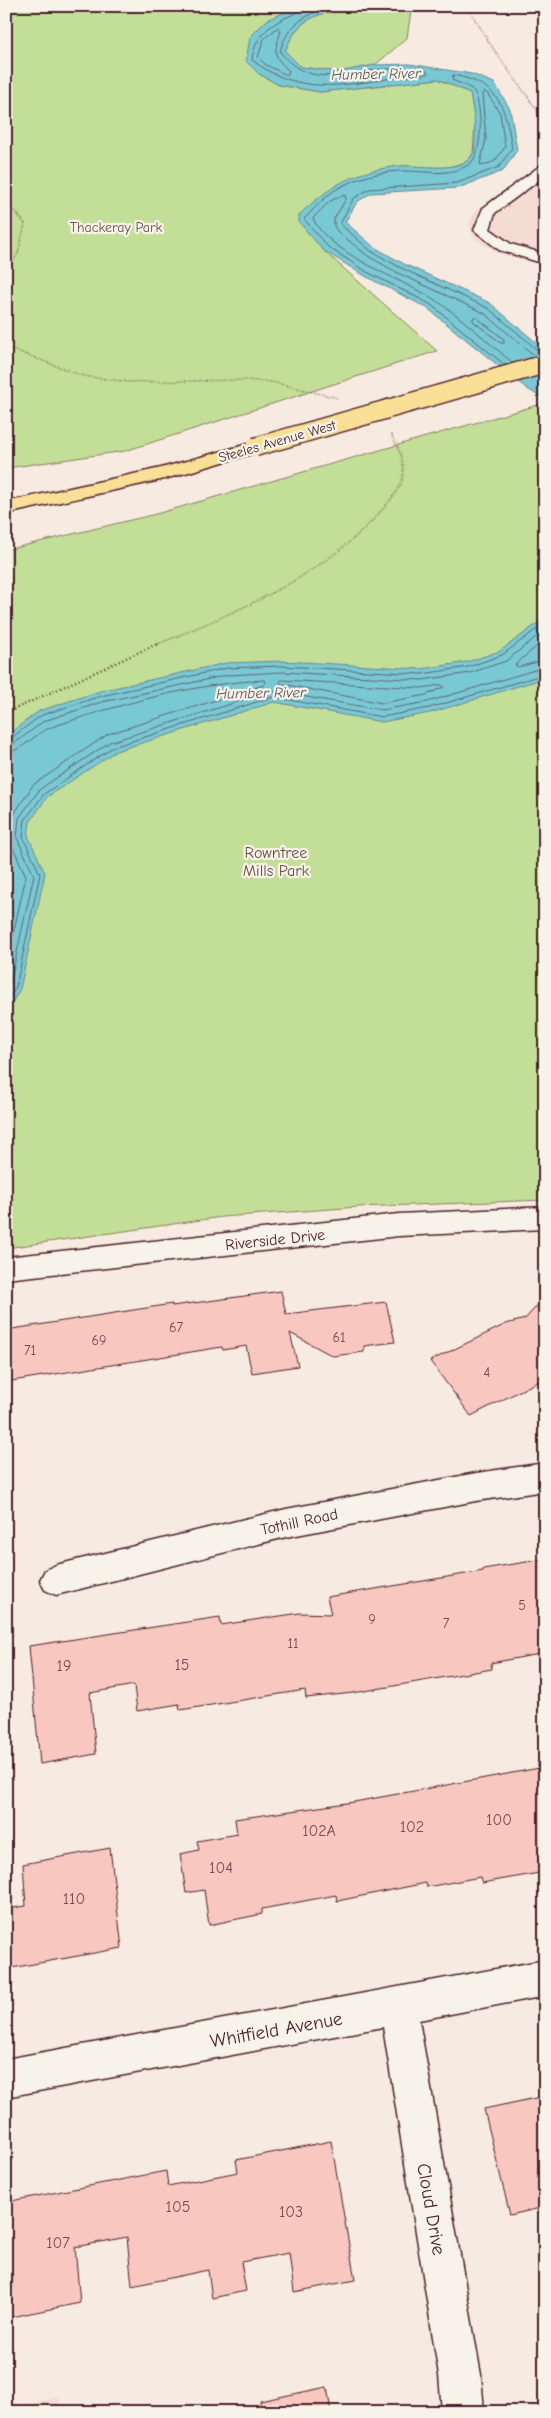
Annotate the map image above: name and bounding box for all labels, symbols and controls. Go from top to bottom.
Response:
water label: Humber River [331,64,422,84]
park label: Thackeray Park [70,219,162,236]
street label: Steeles Avenue West [217,416,339,466]
water label: Humber River [216,683,307,703]
park label: Rowntree Mills Park [243,844,310,880]
street label: Riverside Drive [224,1226,326,1254]
house number: 67 [169,1319,183,1336]
house number: 61 [332,1329,346,1346]
house number: 69 [91,1332,107,1349]
house number: 71 [24,1342,36,1359]
house number: 4 [484,1364,491,1381]
street label: Tothill Road [259,1505,340,1539]
house number: 5 [518,1597,526,1614]
house number: 9 [368,1611,376,1628]
house number: 7 [443,1615,450,1632]
house number: 11 [287,1635,299,1652]
house number: 15 [174,1656,190,1674]
house number: 19 [57,1657,71,1675]
house number: 100 [486,1811,512,1829]
house number: 102 [400,1818,424,1836]
house number: 102A [302,1822,336,1840]
house number: 104 [209,1859,233,1877]
house number: 110 [63,1890,85,1908]
street label: Whitfield Avenue [208,2008,344,2052]
street label: Cloud Drive [412,2162,450,2257]
house number: 105 [166,2198,190,2216]
house number: 103 [279,2203,303,2221]
house number: 107 [46,2234,70,2252]

